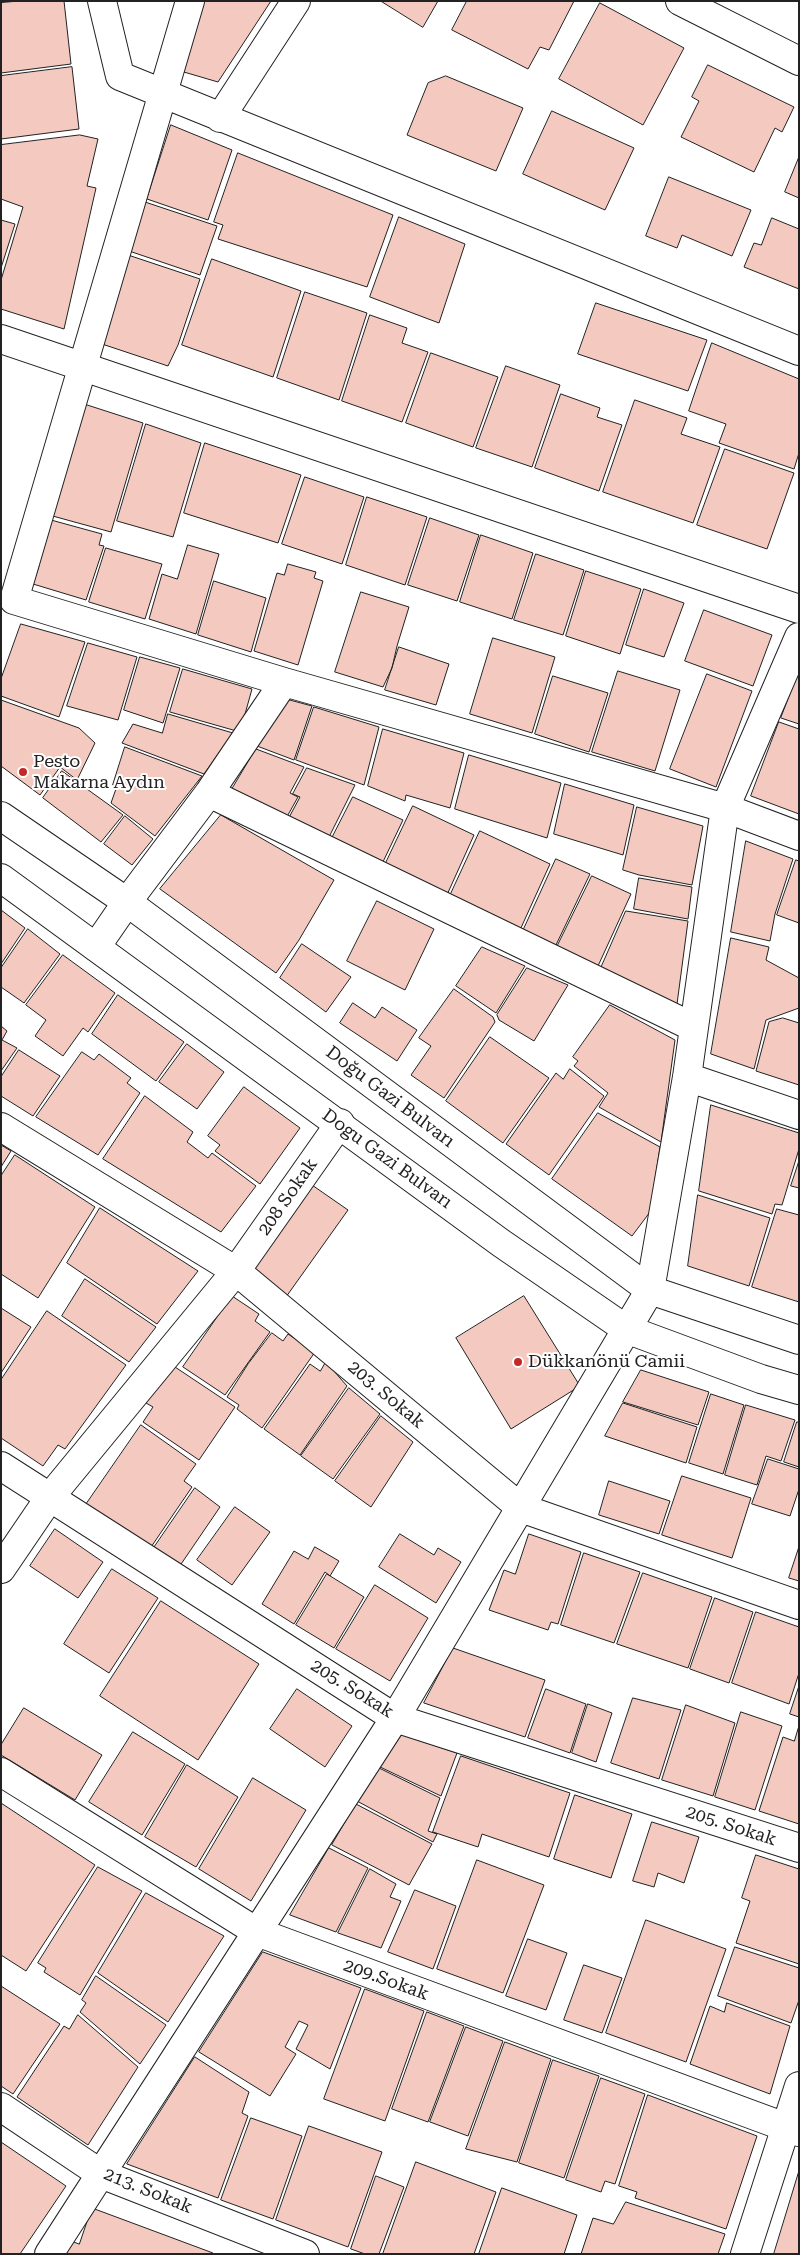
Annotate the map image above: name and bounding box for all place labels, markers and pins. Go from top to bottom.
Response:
place label: Pesto Makarna Aydın [33,751,165,794]
marker: Pesto Makarna Aydın [17,766,29,778]
place label: Dükkanönü Camii [528,1351,685,1373]
marker: Dükkanönü Camii [512,1356,524,1368]

